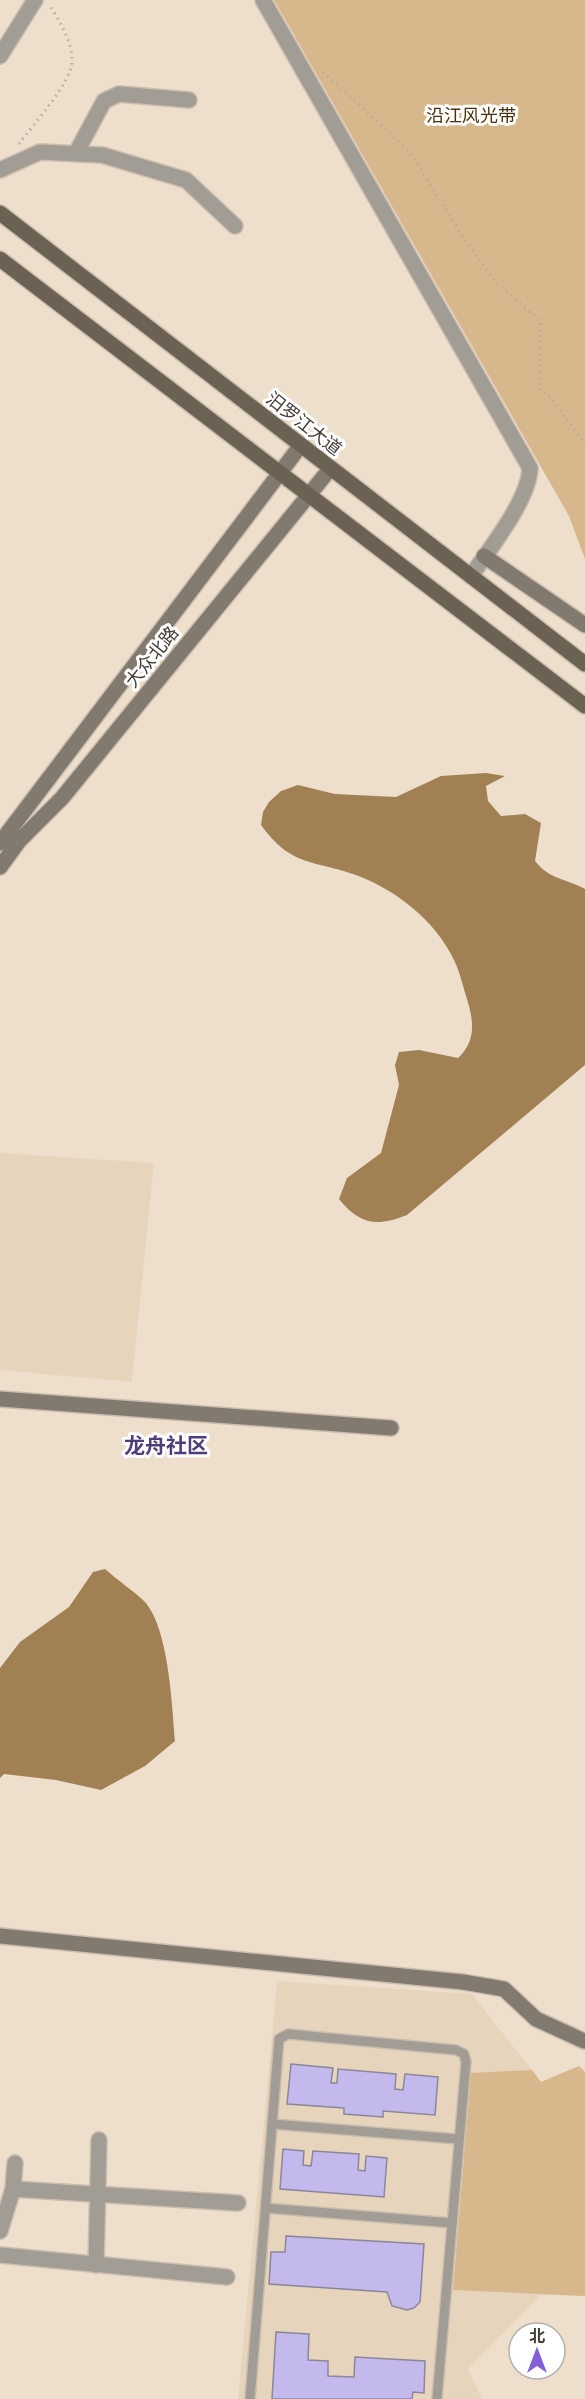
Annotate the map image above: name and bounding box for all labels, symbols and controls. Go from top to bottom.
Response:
park label: 沿江风光带 [426,103,516,127]
street label: 汨罗江大道 [262,386,347,460]
street label: 大众北路 [119,621,183,692]
district label: 龙舟社区 [124,1431,208,1459]
north arrow [507,2321,567,2381]
text: 北 [529,2325,545,2347]

